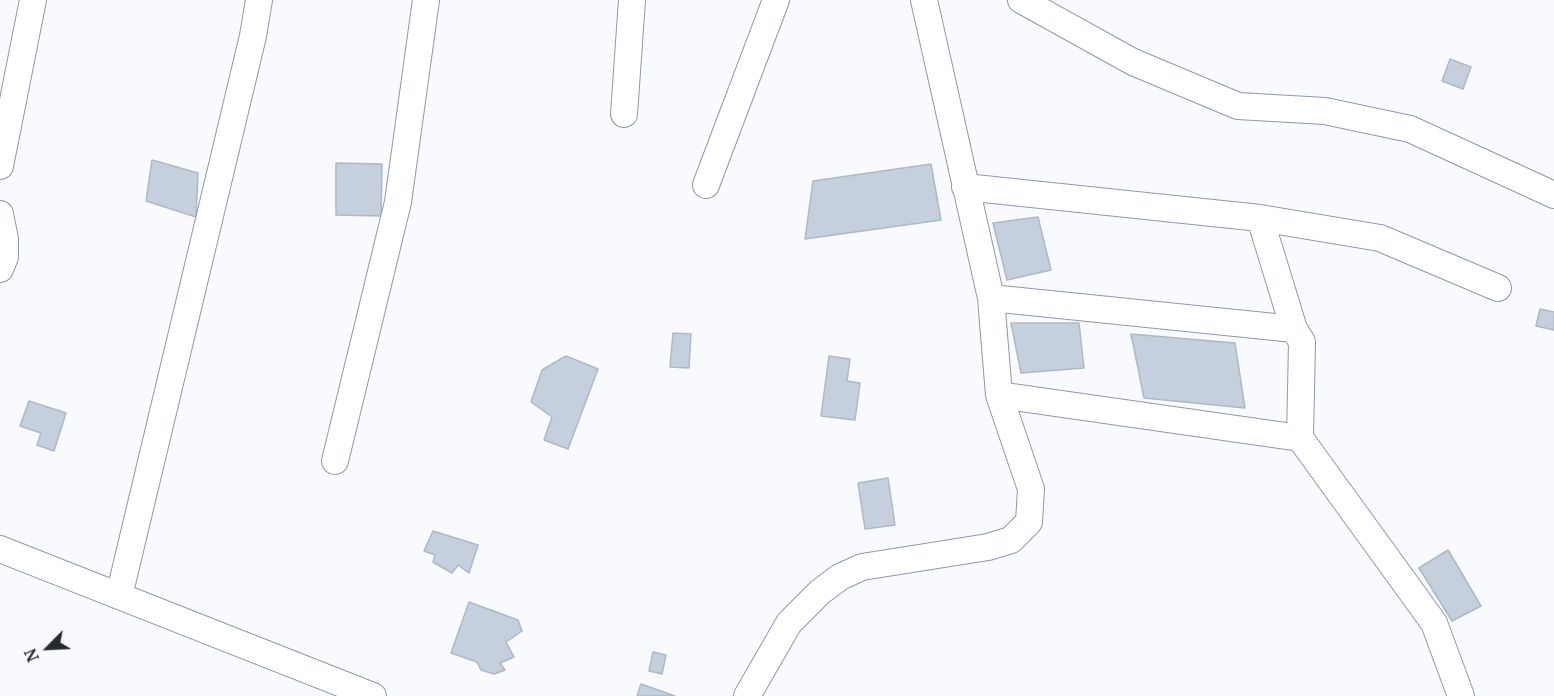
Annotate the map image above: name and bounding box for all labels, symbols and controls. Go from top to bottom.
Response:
north arrow [18,618,78,678]
text: N [19,645,44,666]

